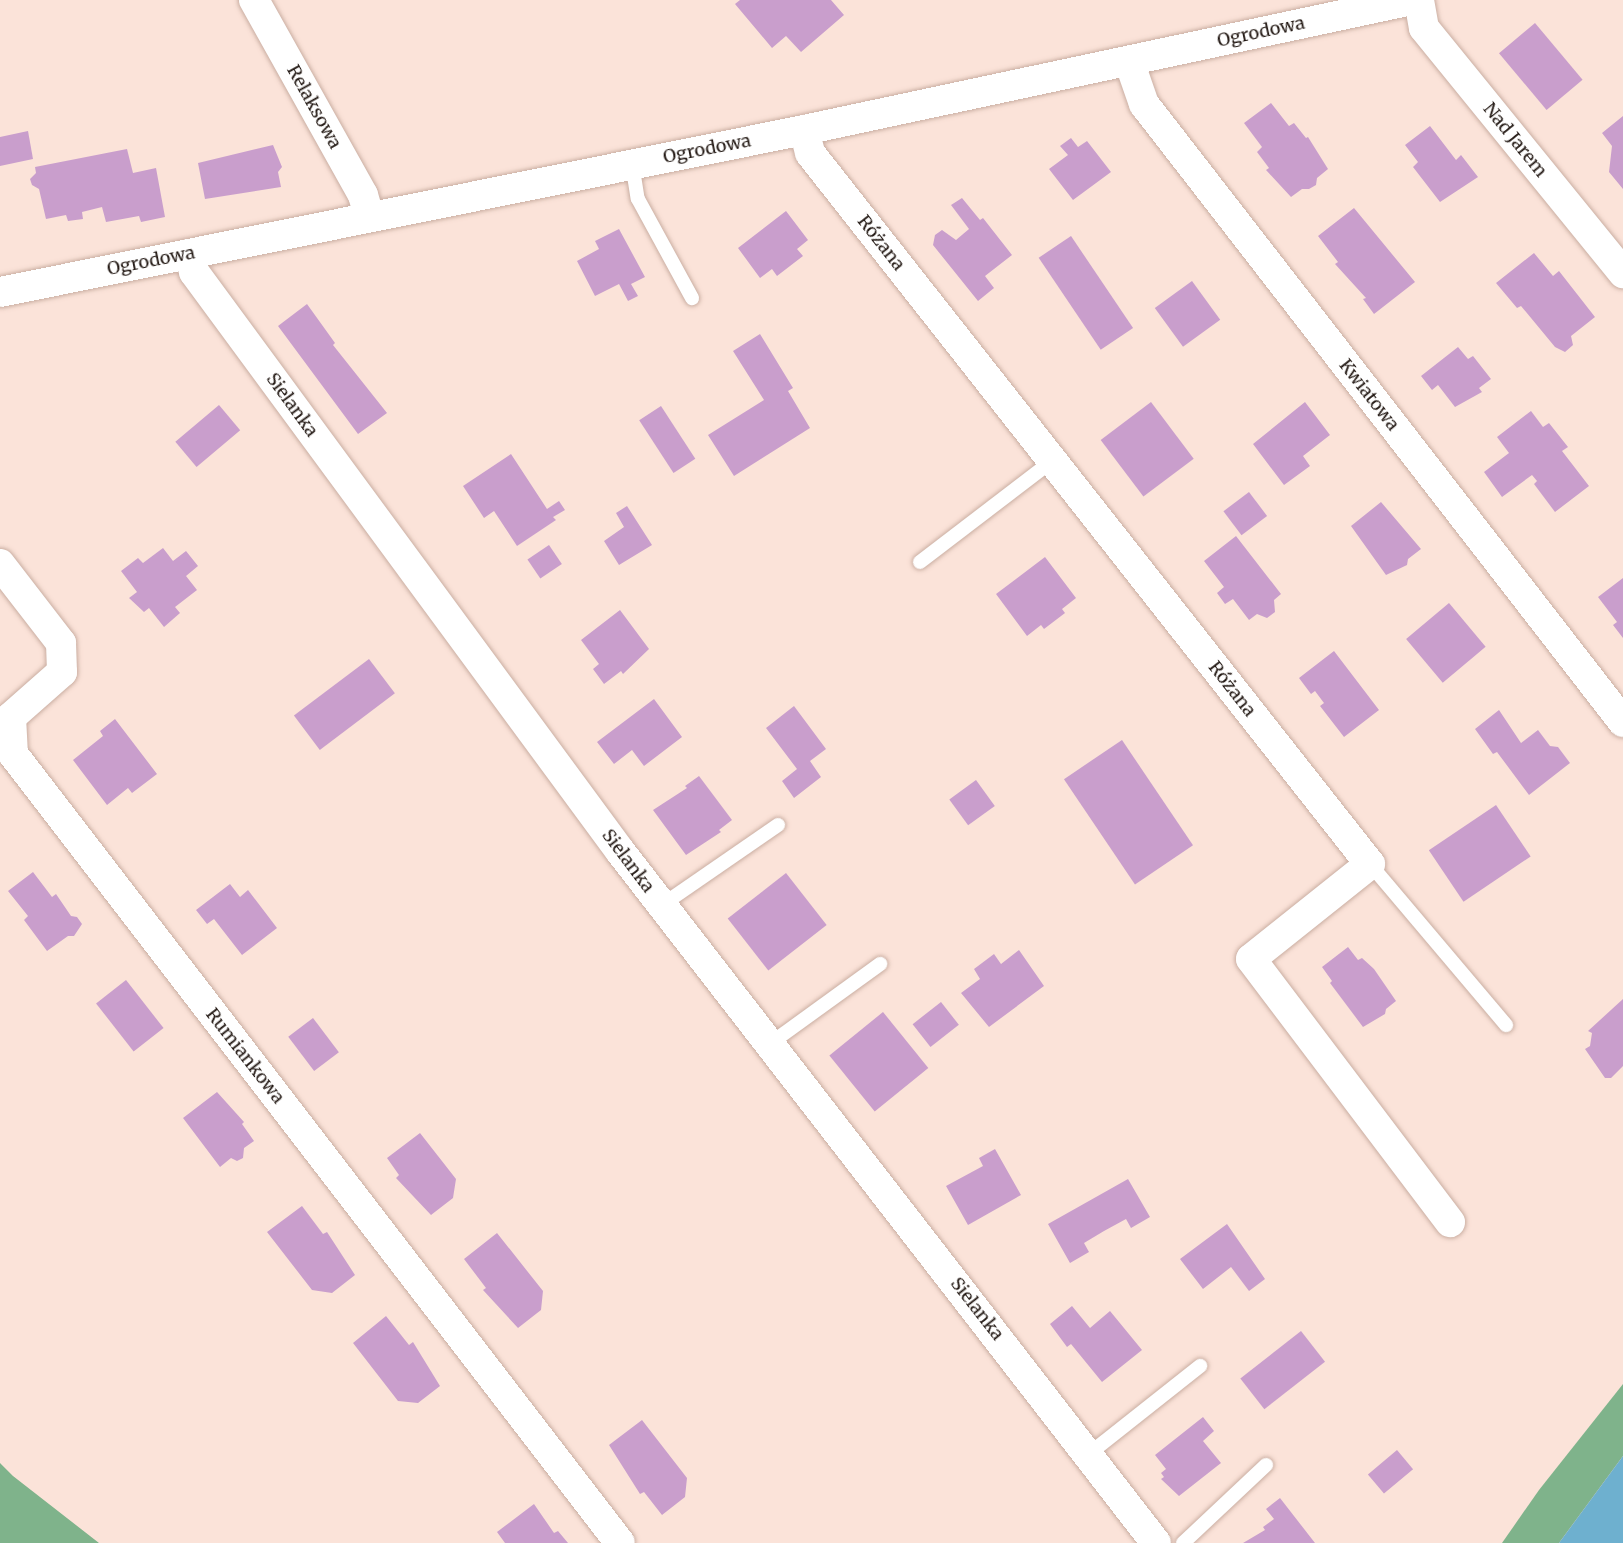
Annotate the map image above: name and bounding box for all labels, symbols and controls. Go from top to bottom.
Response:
street label: Ogrodowa [1215,12,1307,52]
street label: Relaksowa [282,61,346,153]
street label: Nad Jarem [1479,99,1551,181]
street label: Ogrodowa [661,130,753,168]
street label: Różana [853,211,909,275]
street label: Ogrodowa [105,242,197,280]
street label: Kwiatowa [1334,355,1404,435]
street label: Sielanka [262,369,322,441]
street label: Różana [1204,657,1260,721]
street label: Sielanka [597,825,659,897]
street label: Rumiankowa [201,1004,289,1108]
street label: Sielanka [946,1273,1008,1345]

